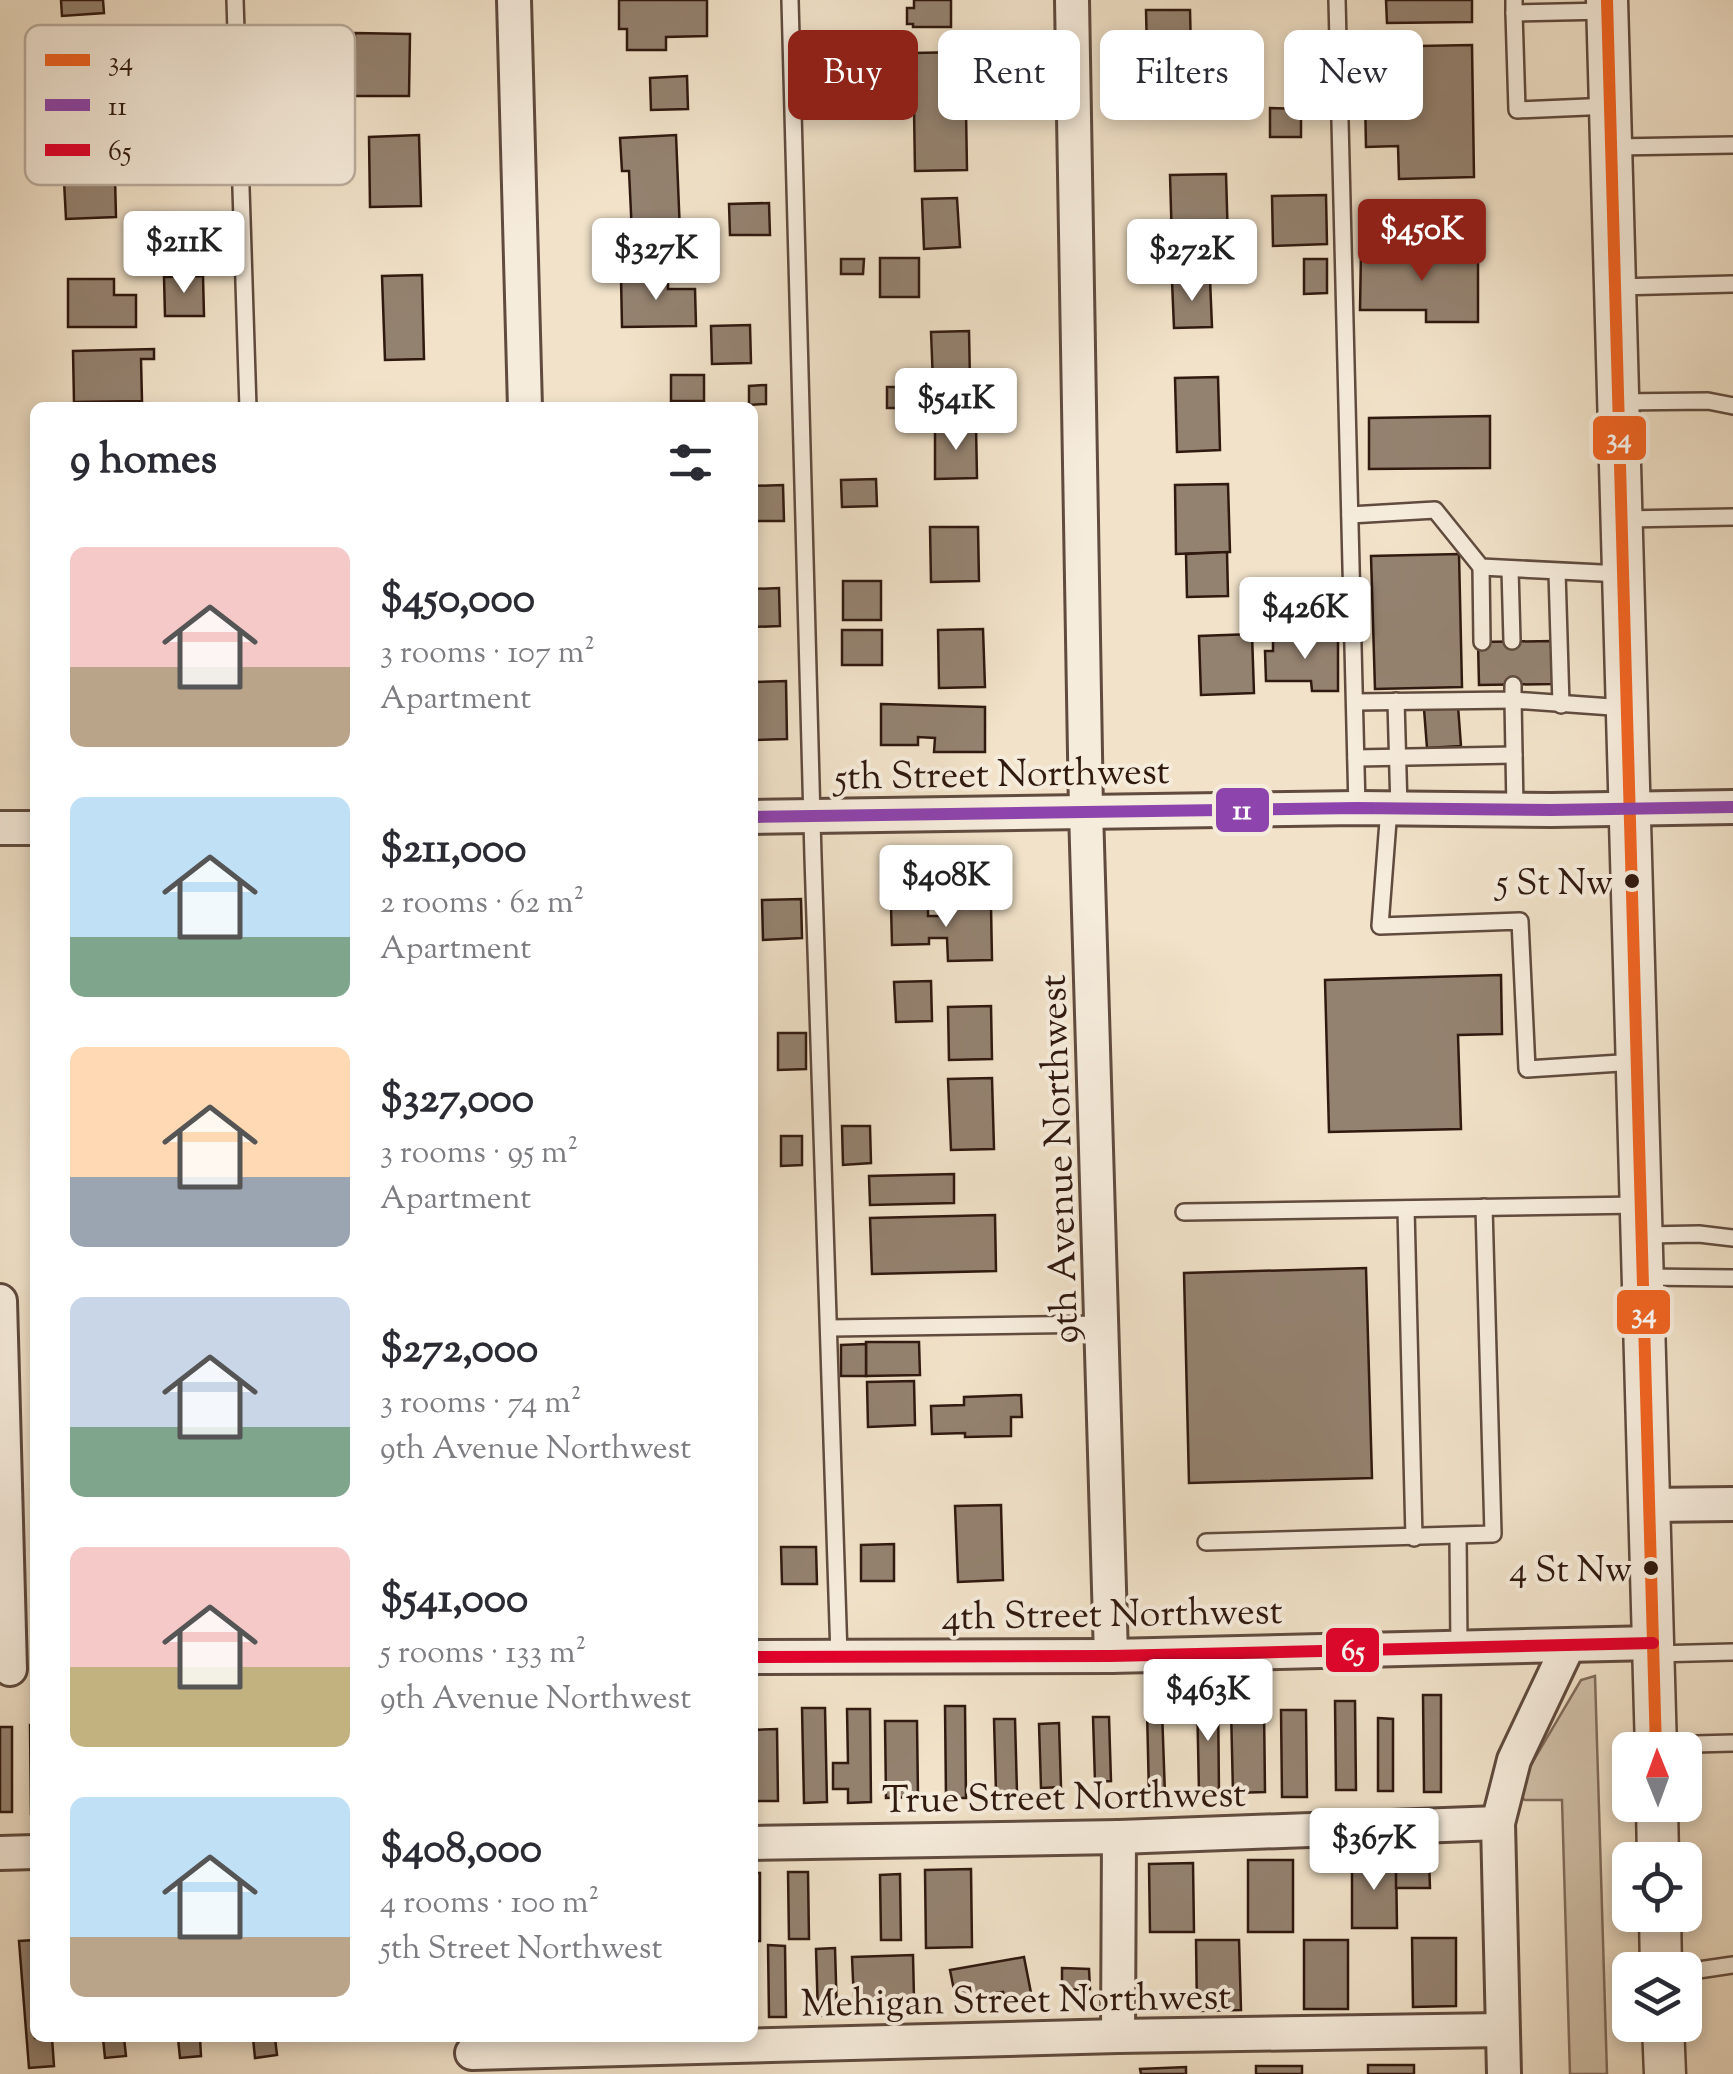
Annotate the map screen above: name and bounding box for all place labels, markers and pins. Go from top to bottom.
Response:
pin: $450K [1352,199,1492,284]
pin: $211K [114,211,254,296]
pin: $327K [586,218,726,303]
pin: $272K [1122,219,1262,304]
pin: $541K [886,368,1026,453]
pin: $426K [1235,577,1375,662]
pin: $408K [876,845,1016,930]
place label: 5 St Nw [1494,859,1613,911]
marker: 5 St Nw [1622,871,1642,891]
place label: 4 St Nw [1509,1546,1632,1598]
marker: 4 St Nw [1641,1558,1661,1578]
pin: $463K [1138,1659,1278,1744]
pin: $367K [1304,1808,1444,1893]

